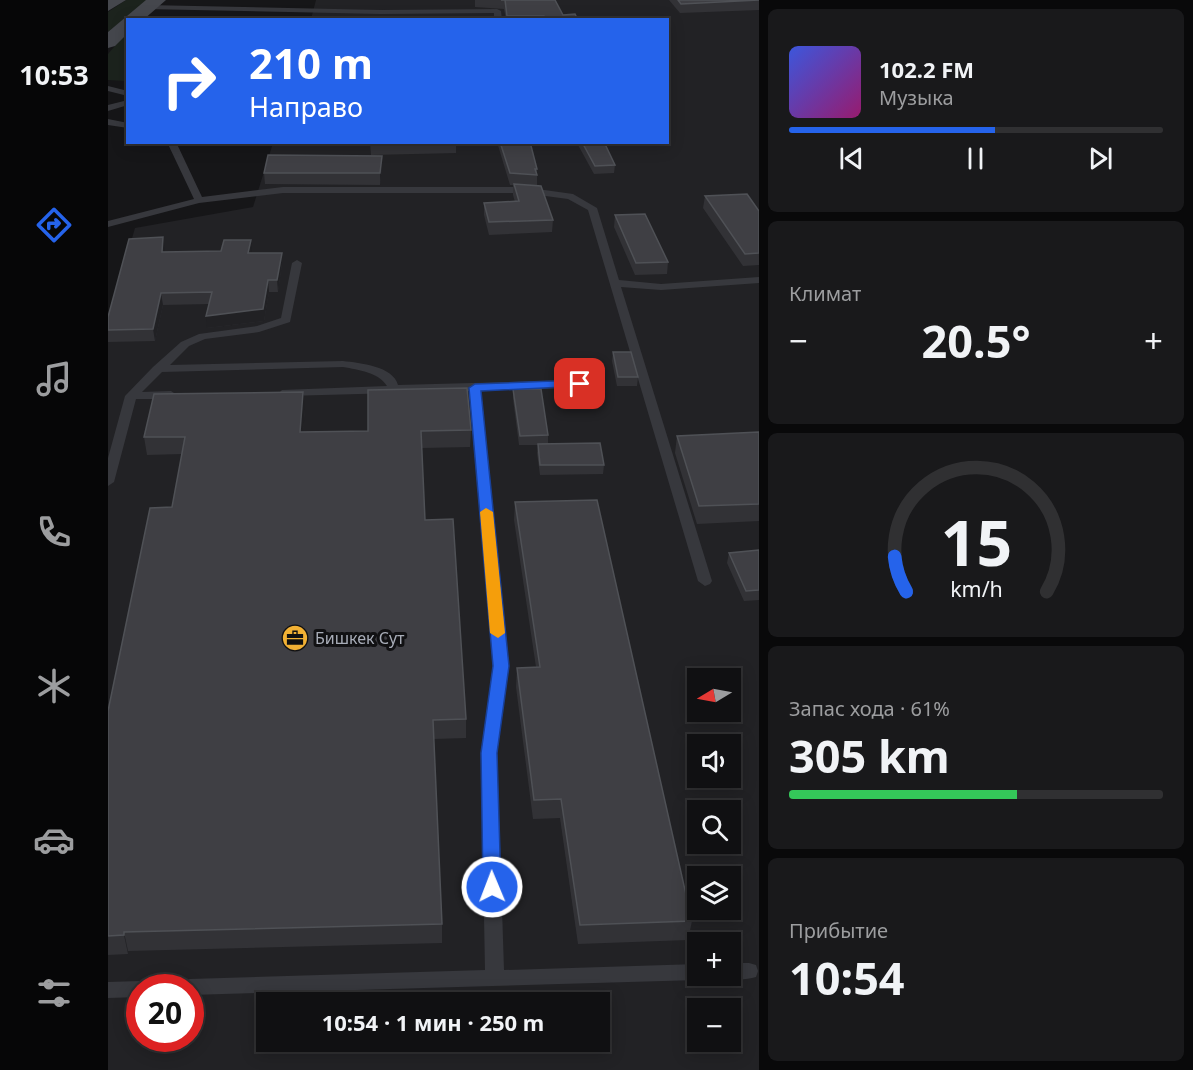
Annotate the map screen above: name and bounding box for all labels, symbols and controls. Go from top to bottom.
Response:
text: 210 m [249,34,373,91]
icon: right [150,42,228,120]
text: 102.2 FM [879,54,974,84]
text: 10:53 [19,56,89,93]
text: Музыка [879,84,954,111]
text: Направо [249,88,363,125]
icon: previous [835,142,868,175]
icon: pause [959,142,992,175]
icon: next [1084,142,1117,175]
icon: directions [33,204,75,246]
text: Климат [789,280,861,307]
text: 20.5° [922,310,1030,371]
text: − [789,318,808,363]
text: + [1144,318,1163,363]
icon: music [33,358,75,400]
pin [554,358,605,409]
icon: arrive [563,367,596,400]
text: 15 [940,499,1012,584]
icon: phone [33,511,75,553]
text: km/h [950,574,1002,603]
office icon: Бишкек Сут [280,623,310,653]
place label: Бишкек Сут [315,627,405,649]
icon: climate [33,665,75,707]
north arrow [687,668,741,722]
map controls [687,668,741,1052]
text: Запас хода · 61% [789,695,950,722]
text: 305 km [789,725,950,786]
button: sound [687,734,741,788]
button: search [687,800,741,854]
icon: car [33,819,75,861]
position arrow [460,855,524,919]
button: layers [687,866,741,920]
text: Прибытие [789,917,888,944]
button: + [687,932,741,986]
text: 10:54 [789,947,905,1008]
icon: filters [33,972,75,1014]
speed limit sign: 20 [126,974,204,1052]
button: − [687,998,741,1052]
text: 10:54 · 1 мин · 250 m [322,1007,544,1037]

